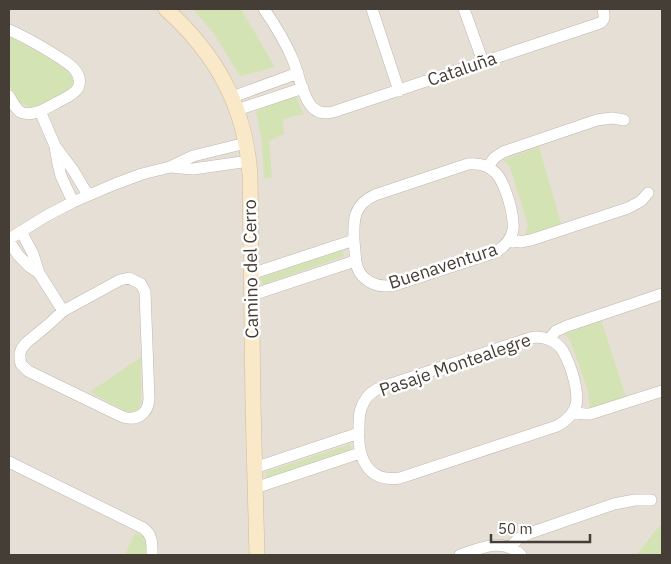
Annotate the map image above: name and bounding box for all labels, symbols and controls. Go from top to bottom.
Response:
street label: Cataluña [424,46,500,91]
street label: Camino del Cerro [238,199,263,339]
street label: Buenaventura [386,237,501,294]
street label: Pasaje Montealegre [376,328,534,401]
scale bar [491,512,590,544]
text: 50 m [498,519,533,538]

